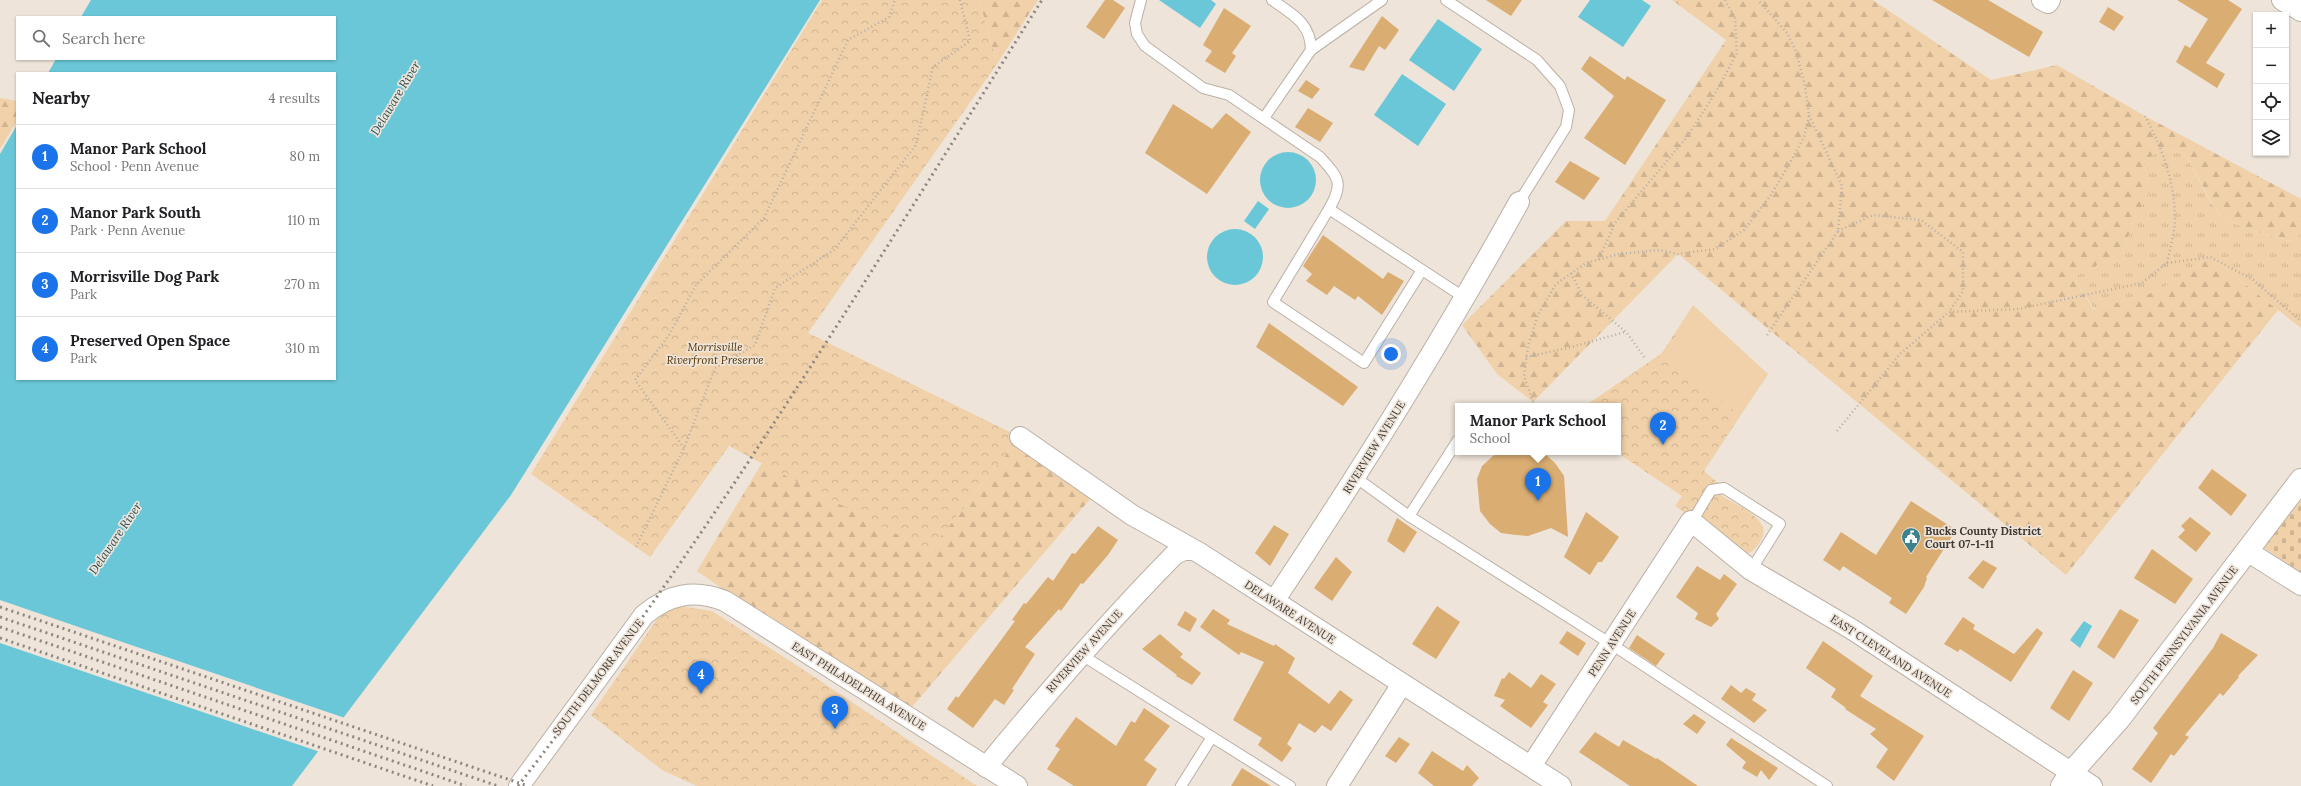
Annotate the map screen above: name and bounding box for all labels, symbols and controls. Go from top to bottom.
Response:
map controls [2253,12,2289,156]
button: + [2253,12,2289,48]
search box [16,16,336,60]
icon: search [30,27,52,49]
text: Search here [62,29,145,48]
button: − [2253,48,2289,84]
water label: Delaware River [367,58,423,138]
button: locate [2253,84,2289,120]
text: Nearby [32,87,90,109]
text: 4 results [269,90,320,107]
button: layers [2253,120,2289,156]
text: Manor Park School [70,139,206,158]
text: 1 [42,148,48,165]
text: 80 m [290,148,320,165]
text: School · Penn Avenue [70,158,199,175]
text: Manor Park South [70,203,201,222]
text: 2 [42,212,48,229]
text: 110 m [287,212,320,229]
text: Park · Penn Avenue [70,222,185,239]
text: Morrisville Dog Park [70,267,219,286]
text: 3 [41,276,49,293]
text: 270 m [284,276,320,293]
text: Park [70,286,97,303]
text: Preserved Open Space [70,331,230,350]
text: 4 [41,340,49,357]
text: 310 m [285,340,320,357]
park label: Morrisville Riverfront Preserve [666,340,764,367]
your location [1381,344,1401,364]
text: Park [70,350,97,367]
street label: RIVERVIEW AVENUE [1340,398,1408,496]
popup [1455,403,1621,455]
text: Manor Park School [1470,411,1606,430]
pin: 2 [1650,412,1676,445]
text: School [1470,430,1511,447]
pin: 1 [1525,468,1551,501]
water label: Delaware River [85,499,145,577]
place label: Bucks County District Court 07-1-11 [1925,524,2042,551]
public building icon: Bucks County District Court 07-1-11 [1900,526,1922,554]
street label: SOUTH PENNSYLVANIA AVENUE [2127,563,2241,707]
street label: DELAWARE AVENUE [1242,577,1338,647]
street label: RIVERVIEW AVENUE [1043,606,1125,695]
street label: PENN AVENUE [1585,607,1639,679]
street label: EAST CLEVELAND AVENUE [1828,612,1954,701]
street label: SOUTH DELMORR AVENUE [550,616,647,738]
street label: EAST PHILADELPHIA AVENUE [789,639,929,733]
pin: 4 [688,661,714,694]
pin: 3 [822,696,848,729]

